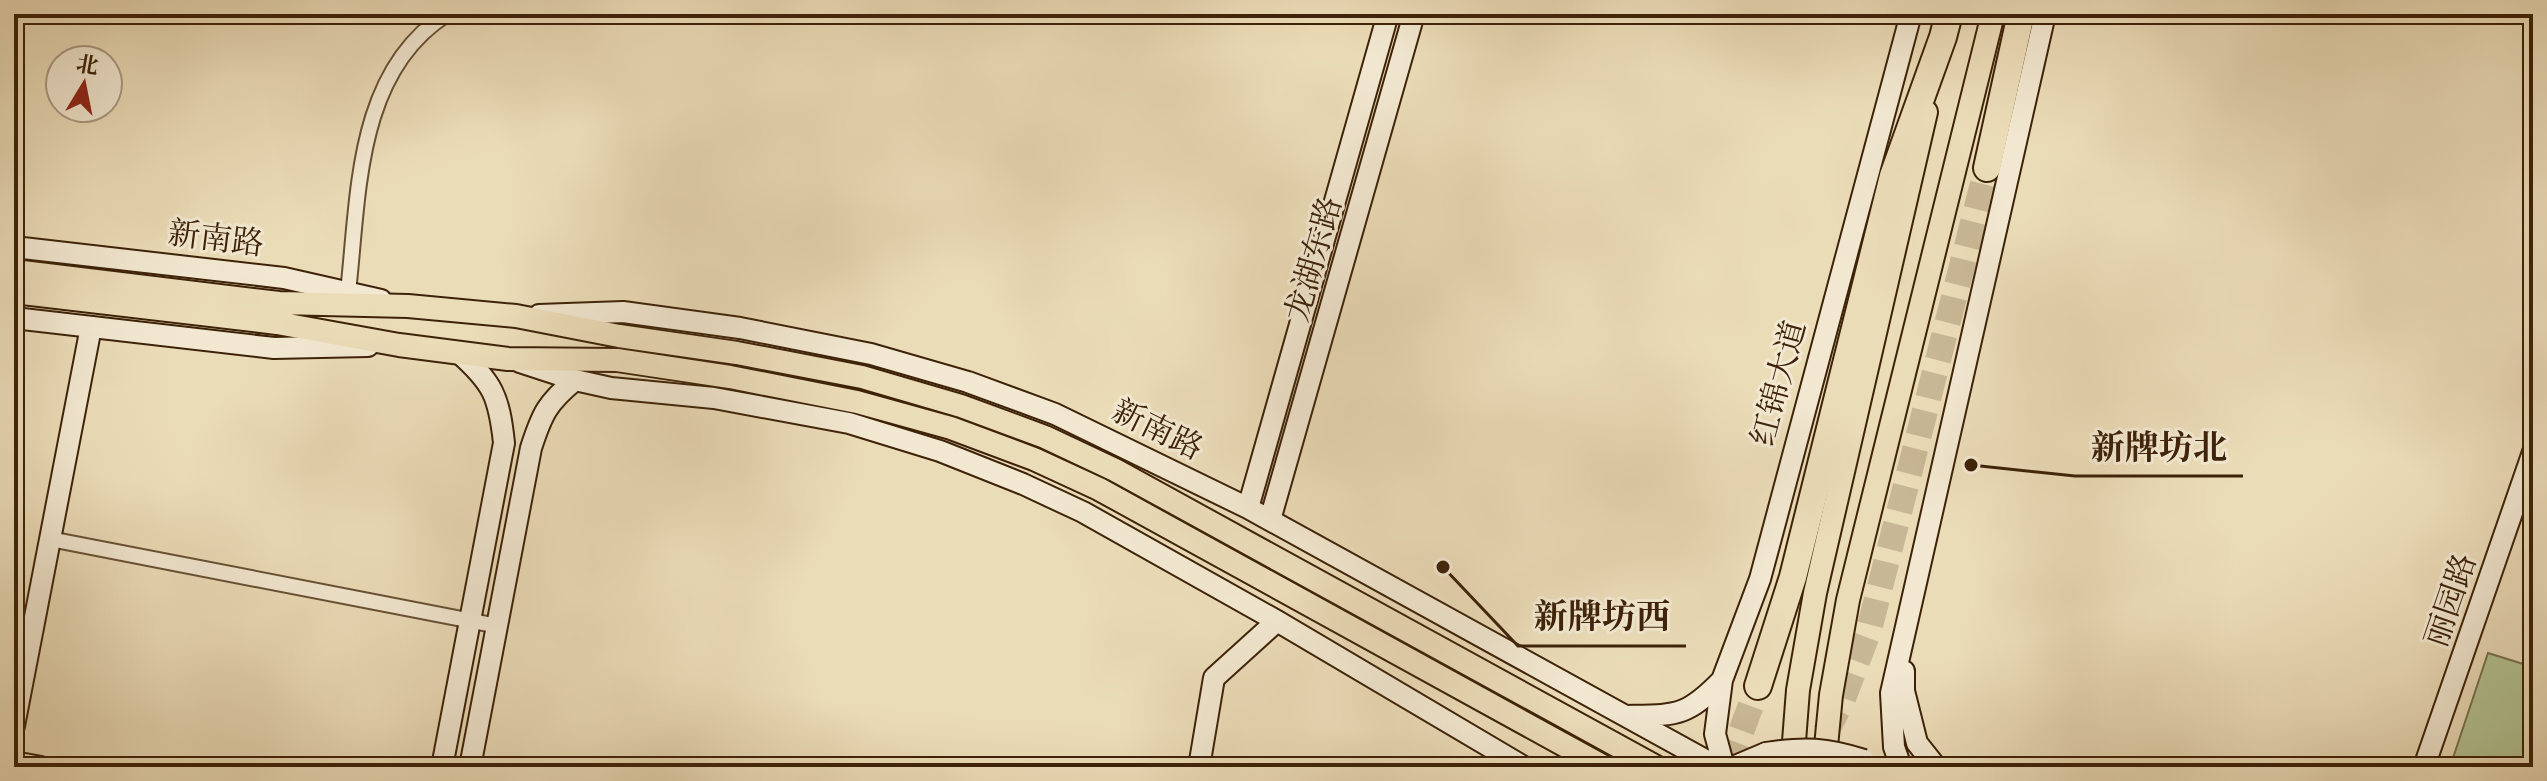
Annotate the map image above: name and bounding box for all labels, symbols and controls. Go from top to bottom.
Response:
north arrow [44,44,124,124]
text: 北 [74,51,100,81]
street label: 龙湖东路 [1278,193,1352,327]
street label: 新南路 [166,214,266,266]
street label: 红锦大道 [1744,317,1816,451]
street label: 新南路 [1105,392,1209,470]
callout: 新牌坊北 [2075,418,2243,476]
text: 新牌坊北 [2091,428,2227,470]
street label: 丽园路 [2417,549,2486,653]
callout: 新牌坊西 [1518,588,1686,646]
text: 新牌坊西 [1534,597,1670,639]

